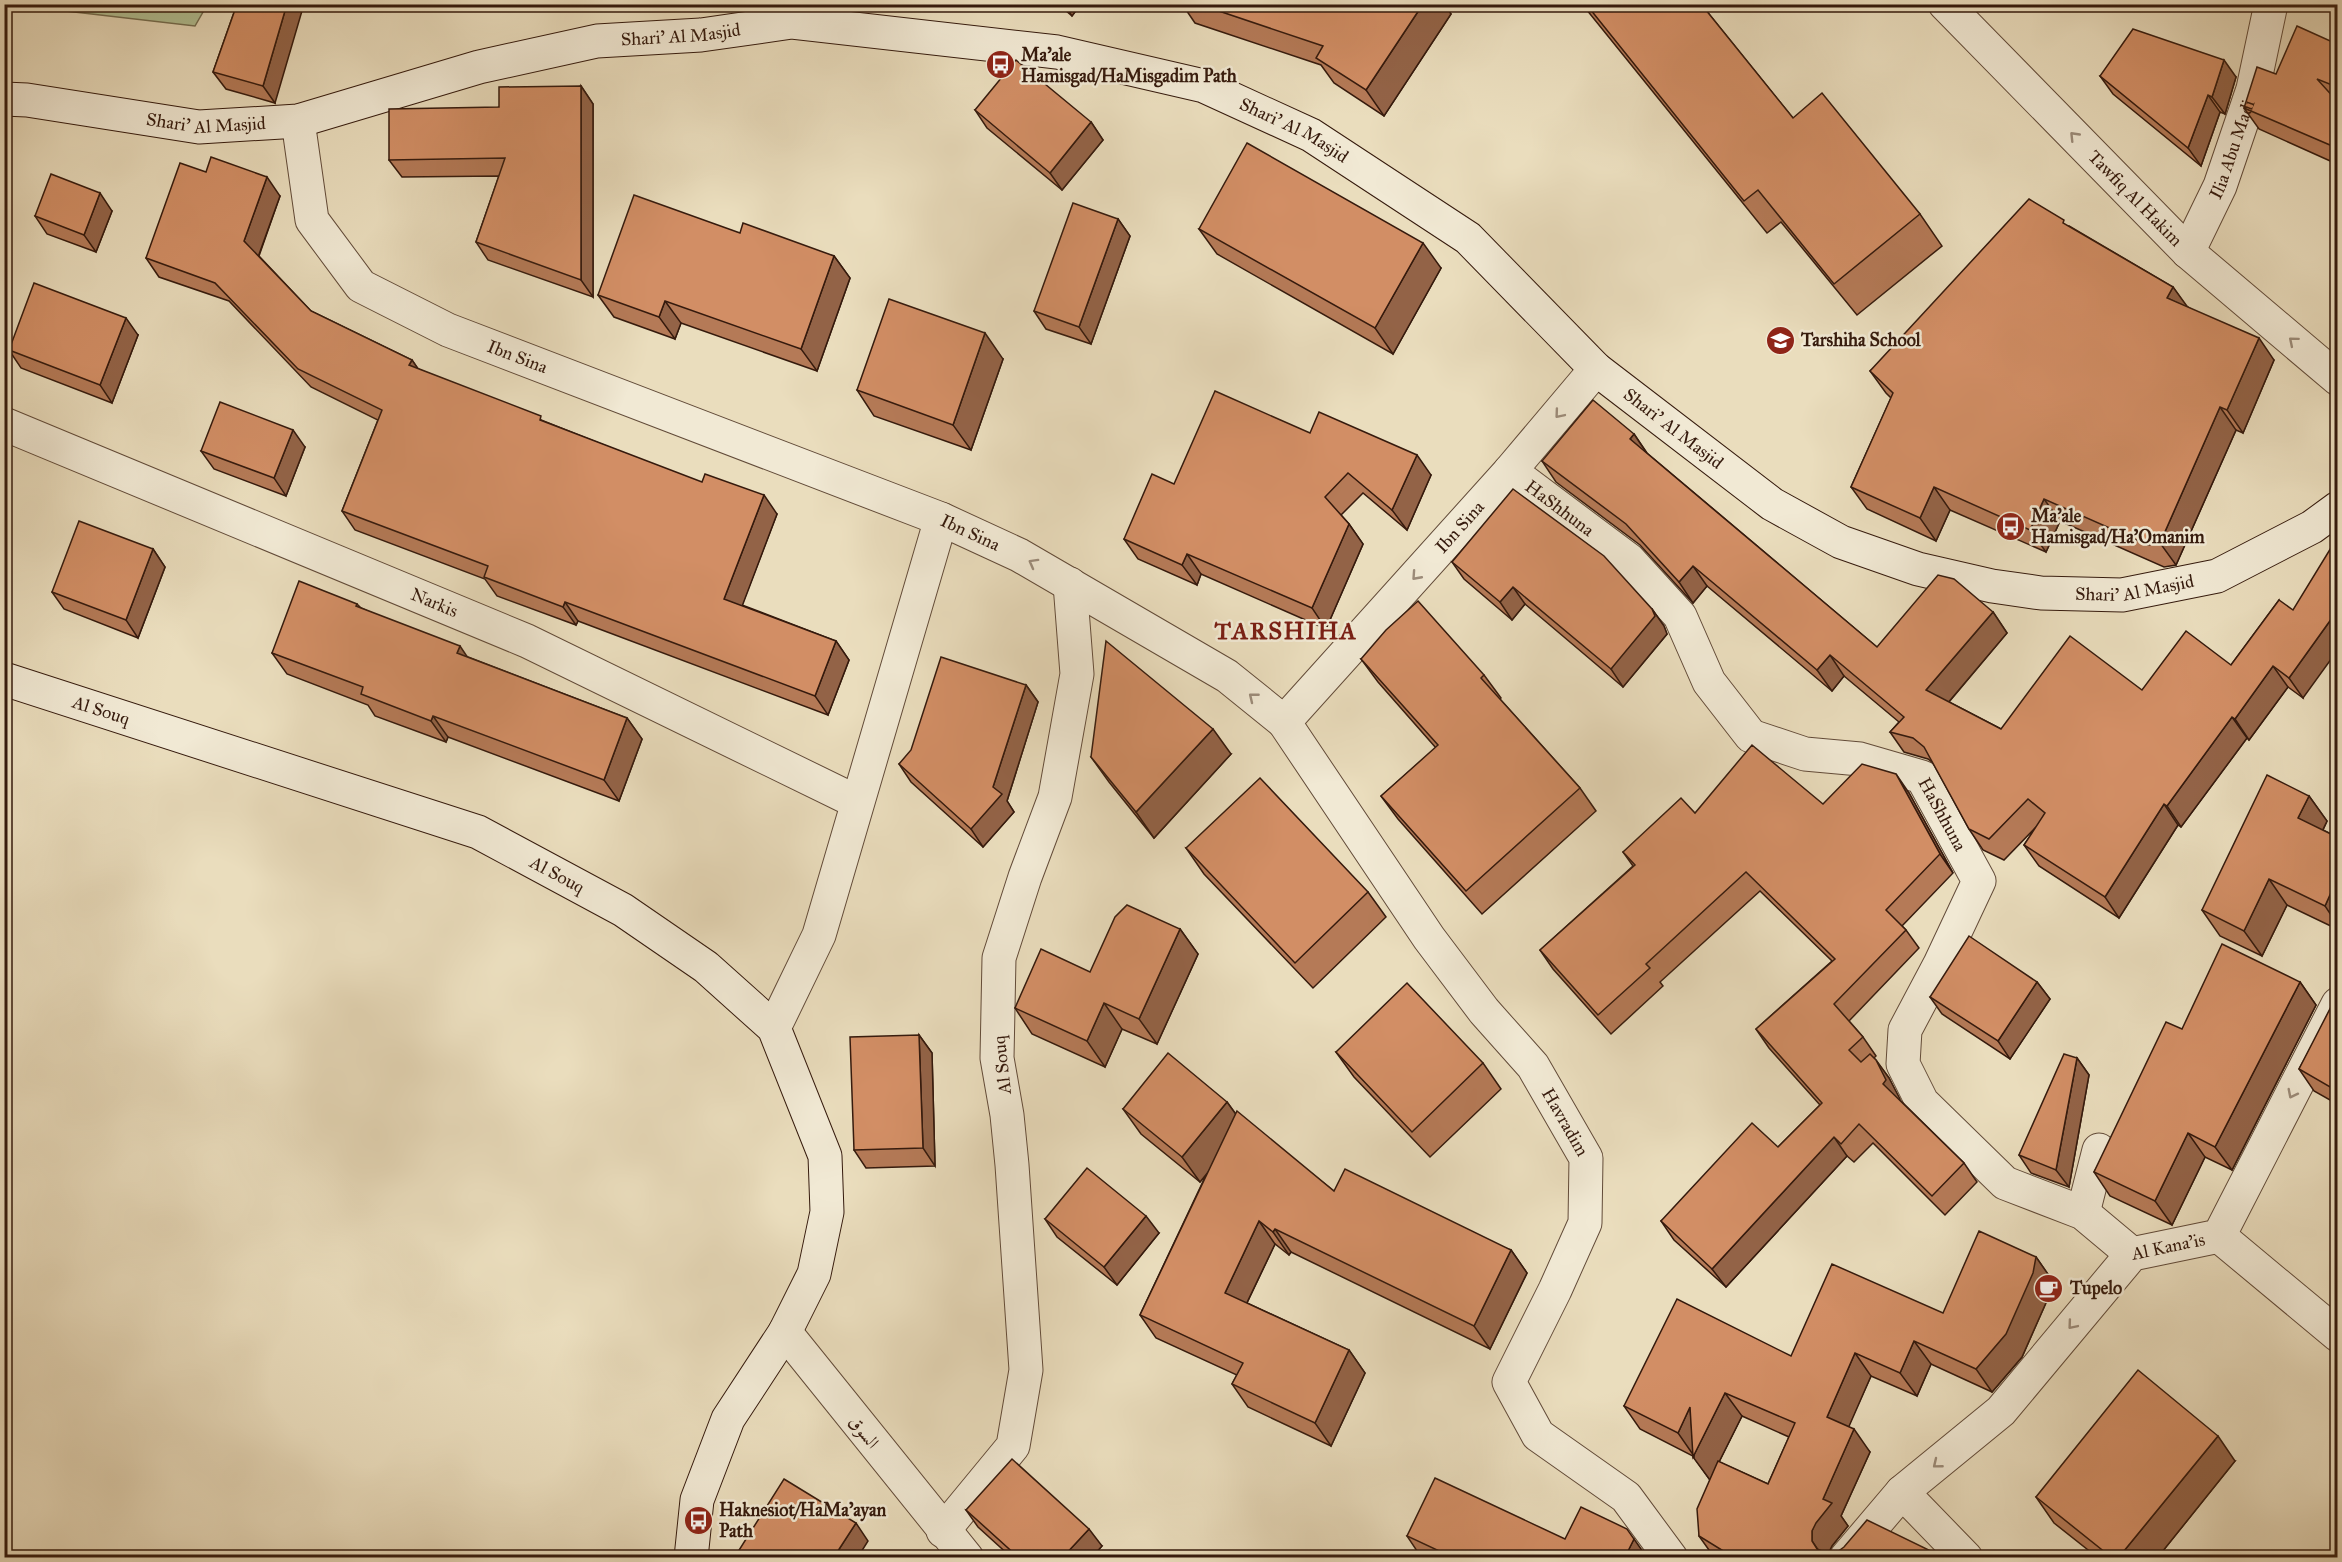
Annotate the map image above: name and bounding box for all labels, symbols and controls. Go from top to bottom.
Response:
street label: Shari' Al Masjid [620,18,742,51]
place label: Ma'ale Hamisgad/HaMisgadim Path [1021,44,1238,88]
bus stop icon: Ma'ale Hamisgad/HaMisgadim Path [984,49,1016,81]
street label: Shari' Al Masjid [1236,93,1353,168]
street label: Ilia Abu Madi [2204,97,2260,203]
street label: Shari' Al Masjid [145,108,266,138]
one-way arrow [2070,132,2081,143]
street label: Tawfiq Al Hakim [2083,146,2187,251]
school or university icon: Tarshiha School [1764,324,1796,356]
place label: Tarshiha School [1800,329,1922,351]
street label: Ibn Sina [484,335,551,378]
one-way arrow [2289,337,2300,348]
street label: Shari' Al Masjid [1619,383,1728,474]
one-way arrow [1555,407,1566,418]
street label: HaShhuna [1521,475,1599,541]
street label: Ibn Sina [1431,496,1489,558]
place label: Ma'ale Hamisgad/Ha'Omanim [2031,505,2205,549]
street label: Ibn Sina [937,509,1004,556]
bus stop icon: Ma'ale Hamisgad/Ha'Omanim [1994,510,2026,542]
one-way arrow [1029,559,1039,570]
one-way arrow [1412,569,1423,579]
street label: Shari' Al Masjid [2075,570,2196,606]
street label: Narkis [408,583,461,622]
district label: TARSHIHA [1214,616,1357,646]
street label: Al Souq [69,691,133,731]
one-way arrow [1249,694,1260,705]
street label: HaShhuna [1913,774,1972,855]
street label: Al Souq [525,851,589,899]
street label: Al Souq [988,1034,1017,1096]
street label: Havradim [1537,1084,1594,1160]
one-way arrow [2288,1087,2299,1098]
street label: Al Kana'is [2129,1228,2207,1265]
cafe icon: Tupelo [2033,1272,2065,1304]
place label: Tupelo [2069,1277,2122,1300]
one-way arrow [2069,1318,2080,1329]
street label: السوق [844,1411,884,1453]
one-way arrow [1932,1457,1943,1468]
place label: Haknesiot/HaMa'ayan Path [719,1499,887,1542]
bus stop icon: Haknesiot/HaMa'ayan Path [682,1504,714,1536]

